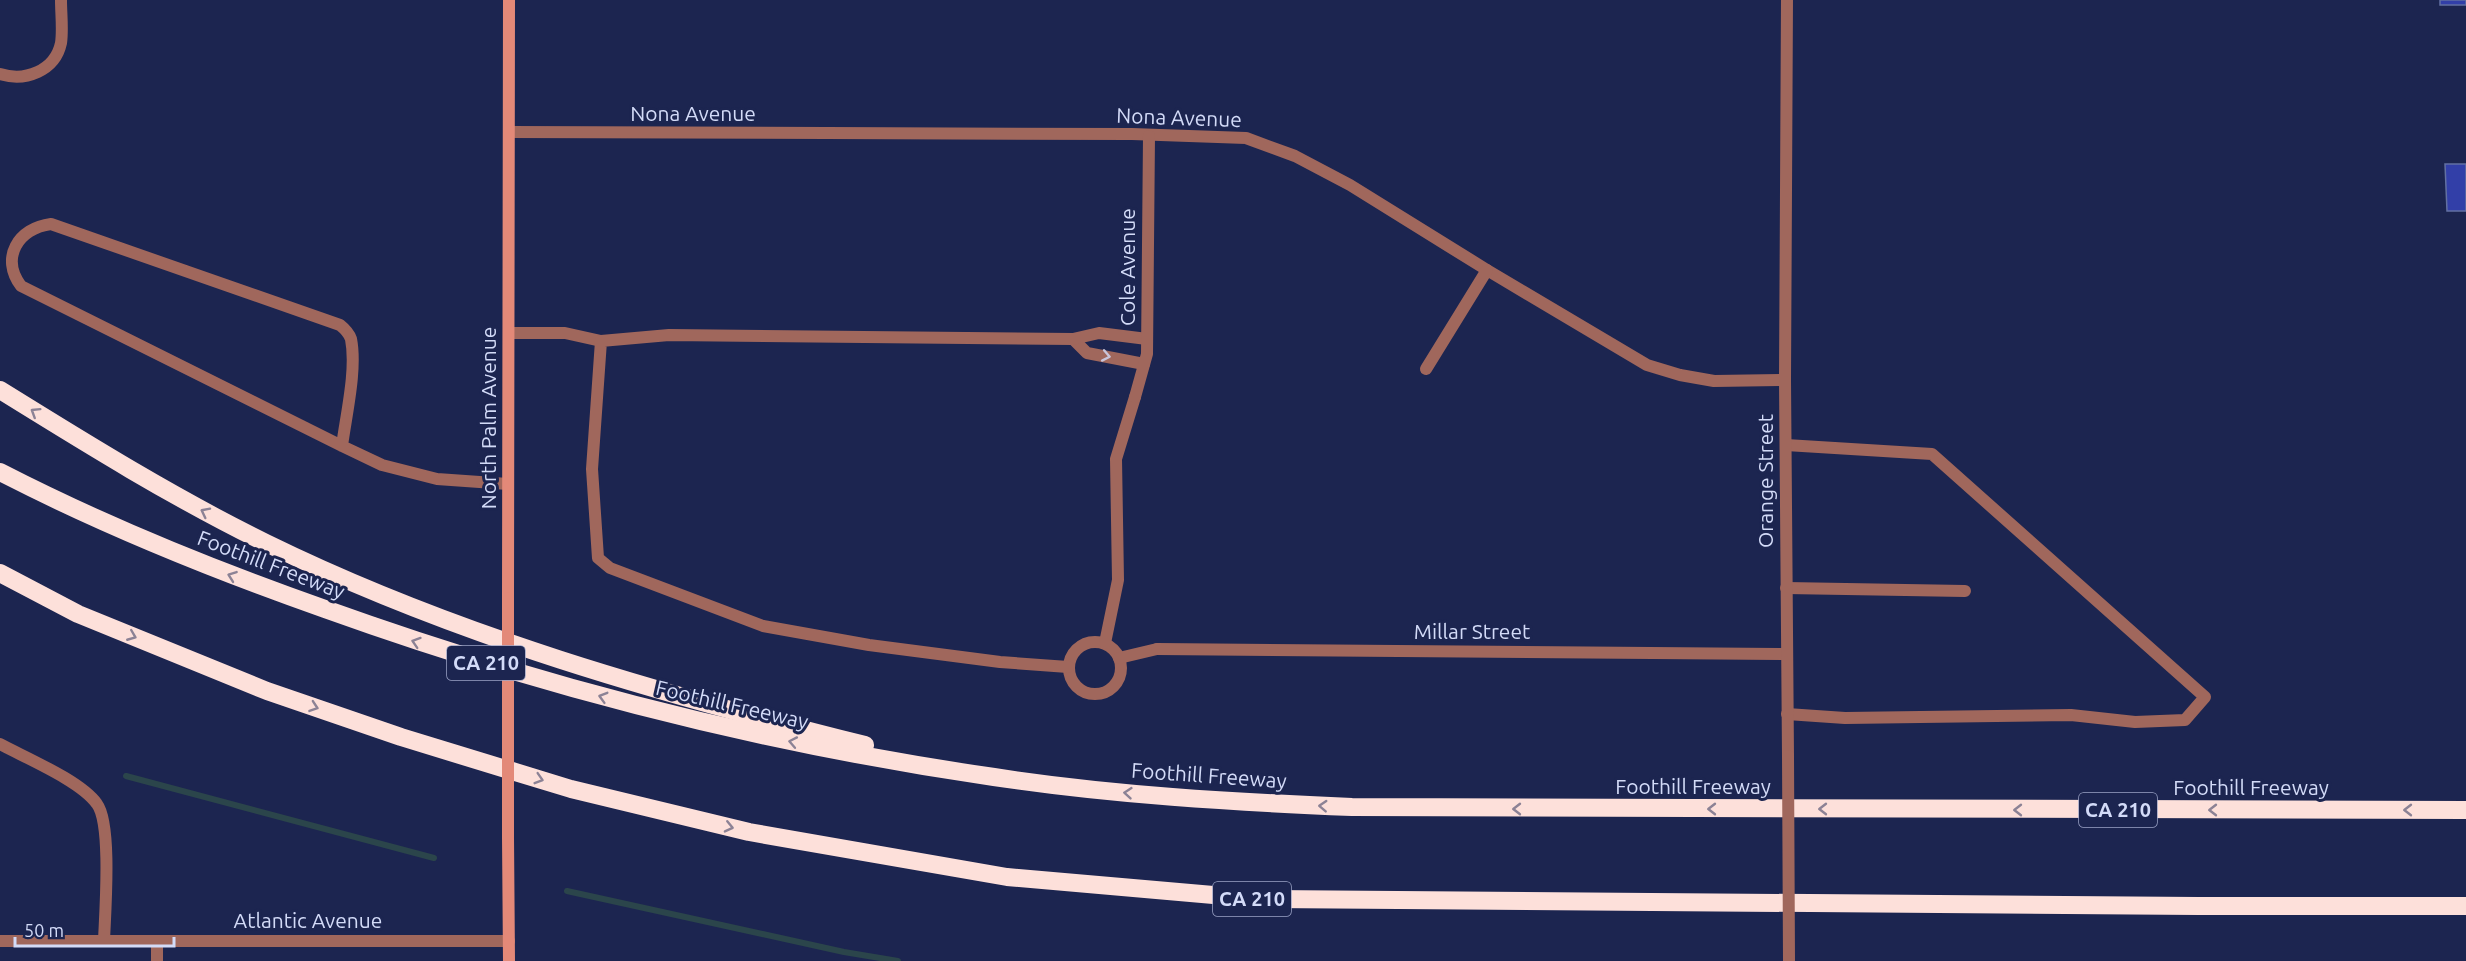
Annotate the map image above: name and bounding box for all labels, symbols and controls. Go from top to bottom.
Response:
street label: Nona Avenue [630,101,756,125]
street label: Nona Avenue [1116,103,1242,131]
street label: Cole Avenue [1115,208,1139,326]
street label: North Palm Avenue [476,327,500,509]
one-way arrow [1101,349,1111,362]
one-way arrow [31,407,41,419]
street label: Orange Street [1753,414,1777,548]
one-way arrow [201,508,212,519]
street label: Foothill Freeway [194,525,348,603]
one-way arrow [227,571,238,584]
street label: Millar Street [1414,619,1530,643]
one-way arrow [126,629,137,641]
one-way arrow [411,637,422,649]
road number: CA 210 [447,646,525,680]
street label: Foothill Freeway [654,675,811,733]
one-way arrow [598,692,609,704]
one-way arrow [308,700,319,713]
one-way arrow [788,736,798,749]
street label: Foothill Freeway [1131,758,1288,792]
one-way arrow [533,772,544,784]
street label: Foothill Freeway [1615,774,1771,798]
street label: Foothill Freeway [2173,775,2329,799]
one-way arrow [1123,787,1132,800]
road number: CA 210 [2079,793,2157,827]
one-way arrow [1318,799,1327,812]
one-way arrow [1513,803,1522,815]
one-way arrow [1708,803,1717,815]
one-way arrow [1818,803,1827,815]
one-way arrow [2013,804,2022,816]
one-way arrow [2208,804,2217,816]
one-way arrow [2403,804,2412,816]
one-way arrow [723,819,733,832]
road number: CA 210 [1213,882,1291,916]
street label: Atlantic Avenue [234,908,382,932]
scale bar [15,910,174,948]
text: 50 m [24,920,64,940]

